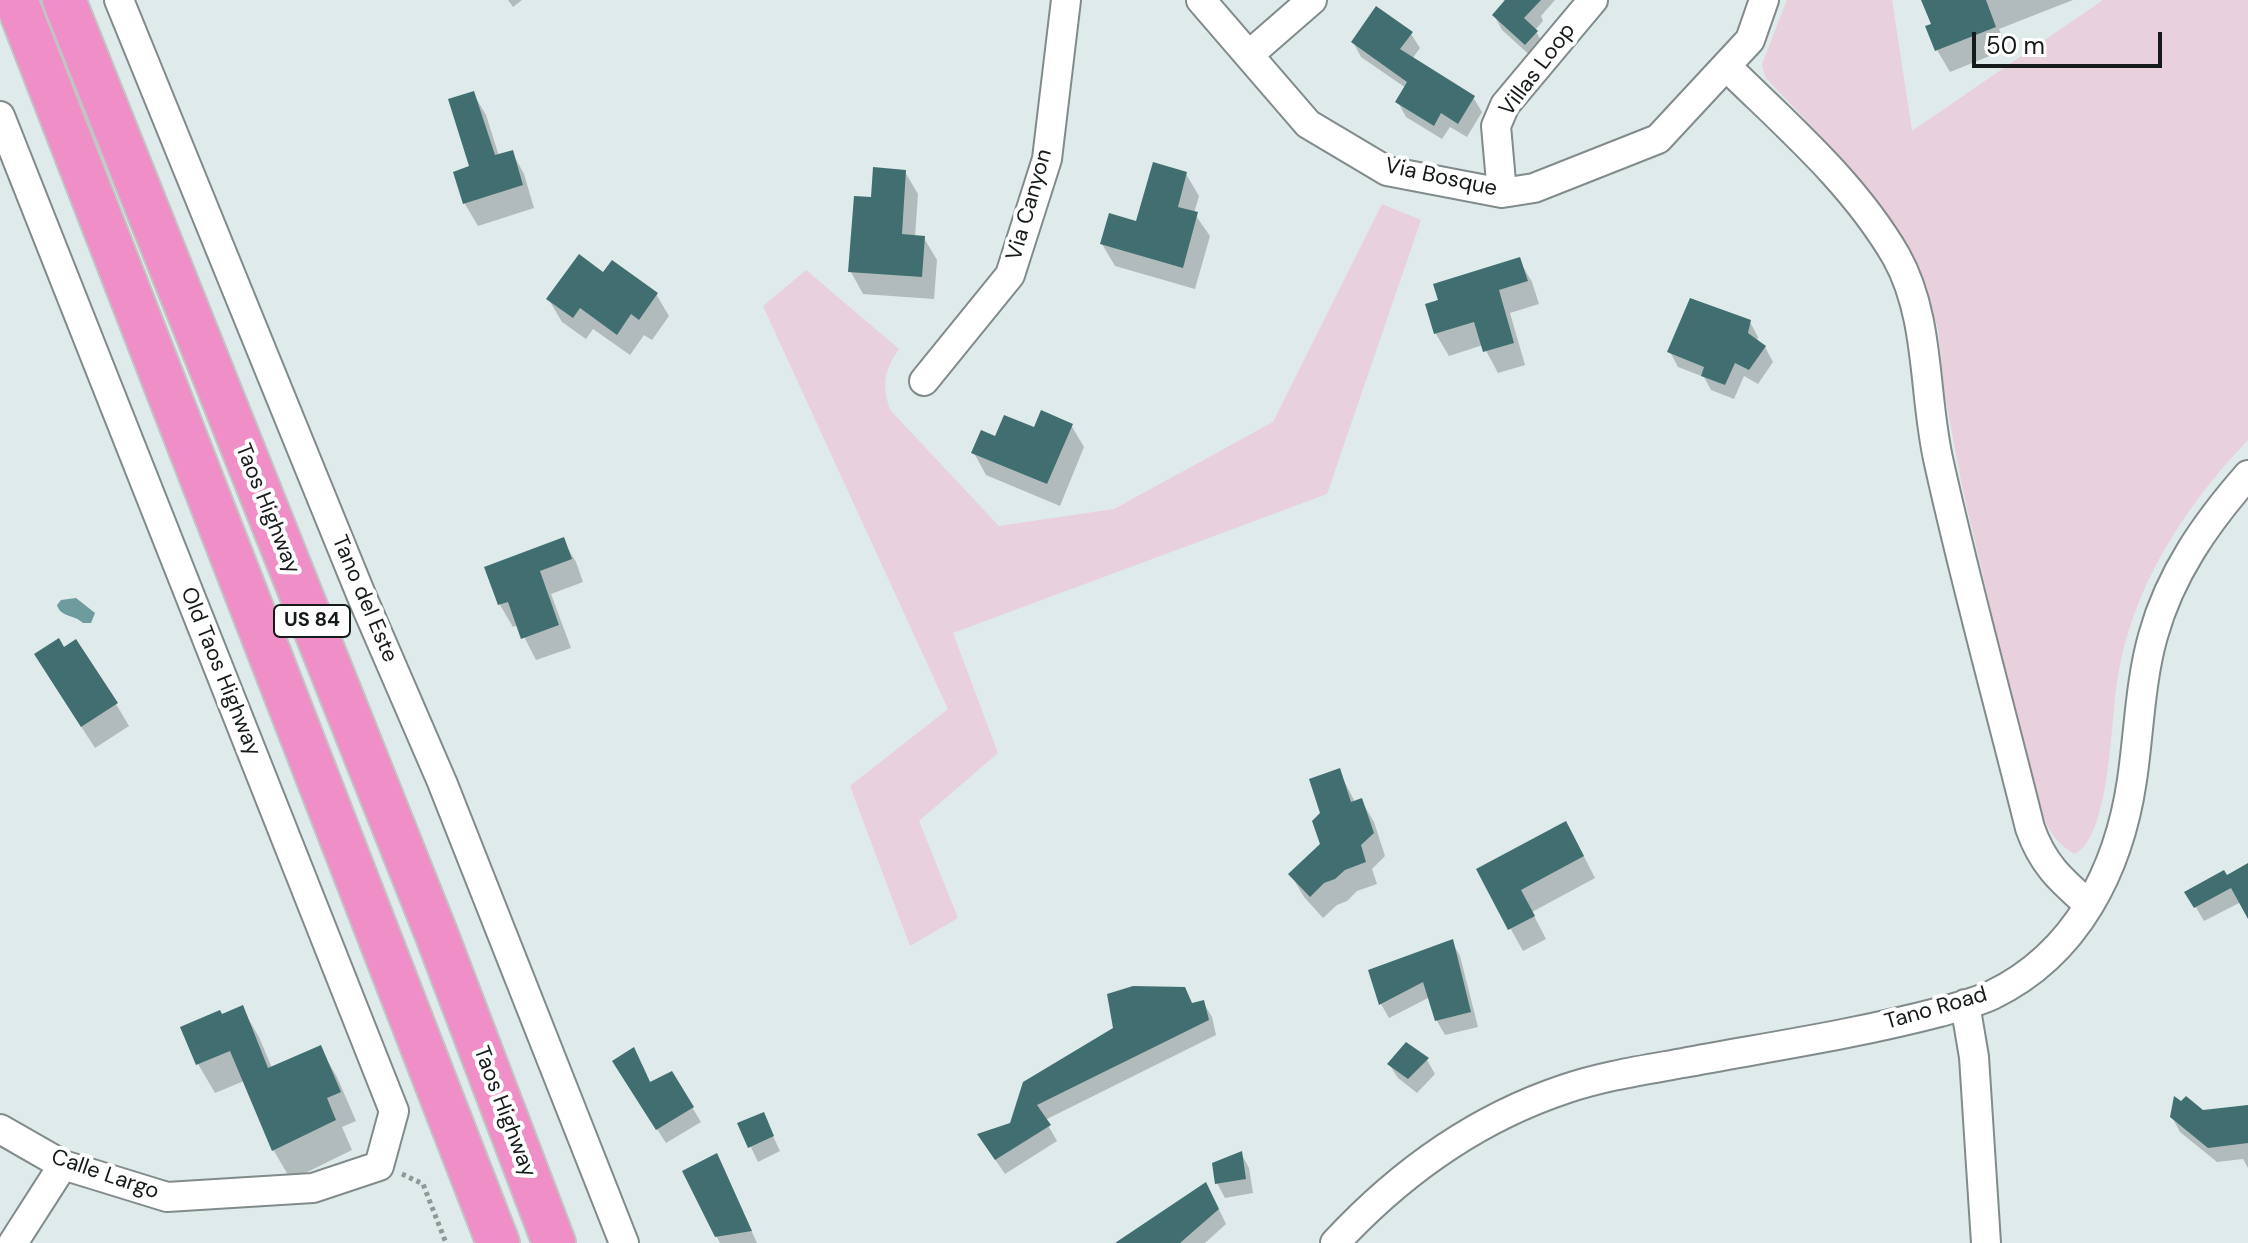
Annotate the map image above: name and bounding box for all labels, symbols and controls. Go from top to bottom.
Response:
scale bar [1976,16,2166,66]
street label: Villas Loop [1494,18,1582,122]
text: 50 m [1986,30,2045,61]
street label: Via Canyon [1001,146,1059,264]
street label: Via Bosque [1382,153,1500,203]
street label: Taos Highway [229,440,305,578]
street label: Tano del Este [325,532,403,666]
street label: Old Taos Highway [174,584,266,760]
road number: US 84 [274,605,350,637]
street label: Tano Road [1882,982,1990,1036]
street label: Taos Highway [467,1043,541,1181]
street label: Calle Largo [48,1144,162,1206]

